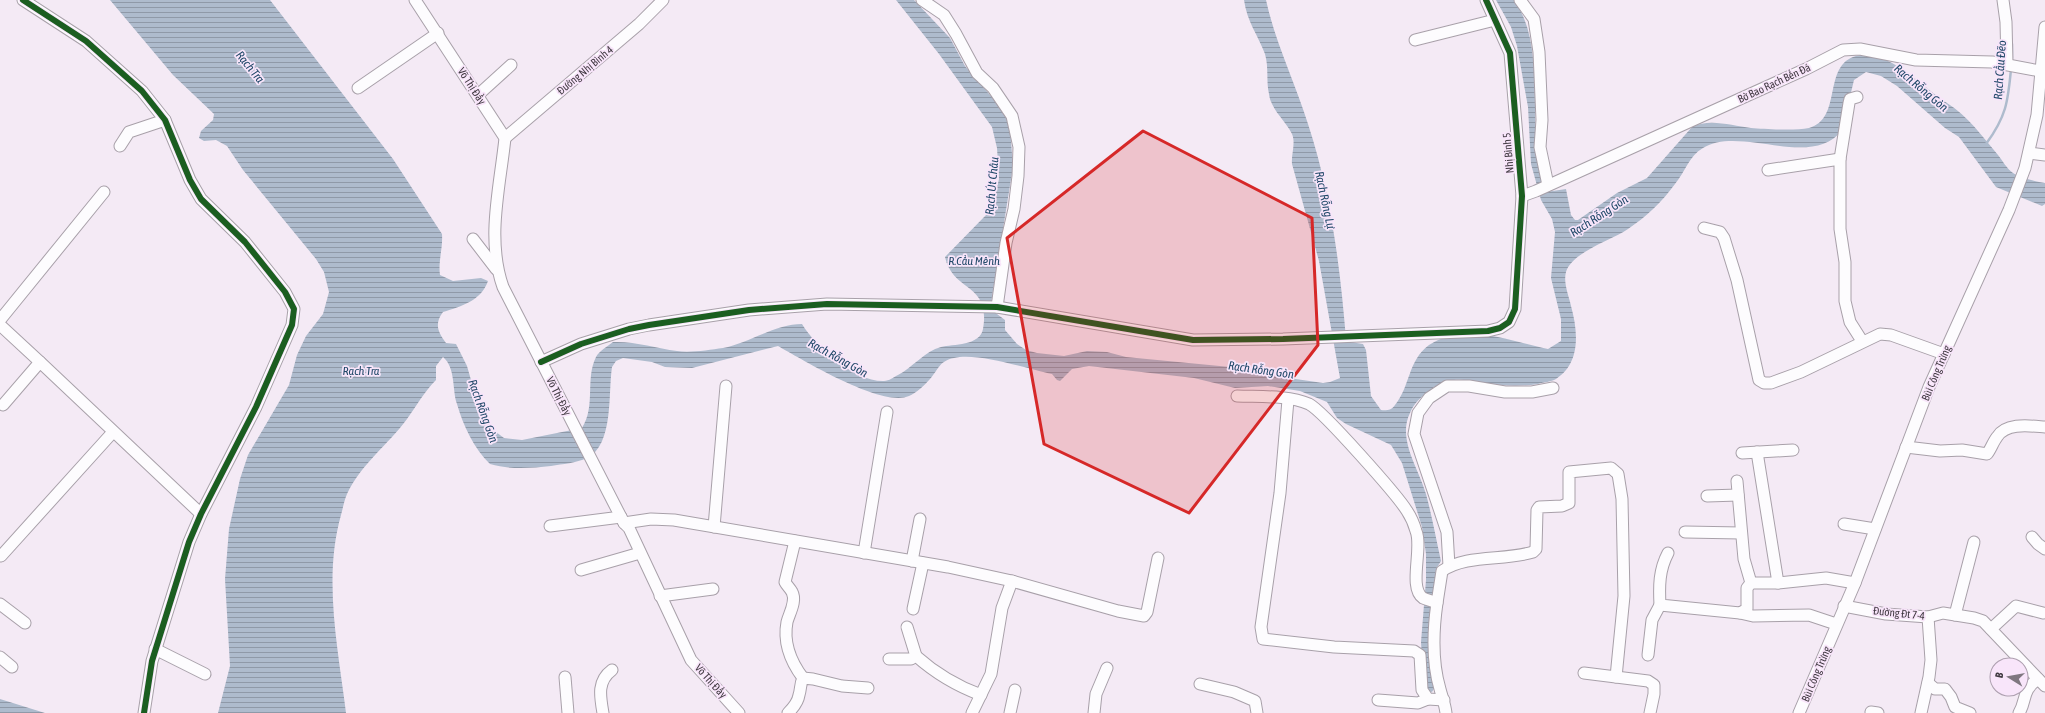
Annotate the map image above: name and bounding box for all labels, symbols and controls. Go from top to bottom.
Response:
water label: Rạch Cầu Đẽo [1991,39,2009,100]
street label: Đường Nhị Bình 4 [555,43,616,98]
water label: Rạch Tra [233,48,267,86]
street label: Bờ Bao Rạch Bến Đá [1736,61,1813,106]
water label: Rạch Rỗng Gòn [1891,61,1951,115]
street label: Võ Thị Đầy [455,65,489,108]
street label: Nhị Bình 5 [1500,132,1517,174]
water label: Rạch Út Châu [982,156,1002,216]
water label: Rạch Rỗng Lự [1312,170,1338,231]
water label: Rạch Rỗng Gòn [1567,192,1631,240]
water label: R.Cầu Mênh [948,254,1000,268]
water label: Rạch Rỗng Gòn [806,336,870,380]
street label: Bùi Công Trừng [1919,343,1953,403]
water label: Rạch Rỗng Gòn [1227,358,1295,382]
water label: Rạch Tra [343,364,380,378]
street label: Võ Thị Đầy [543,375,574,418]
water label: Rạch Rỗng Gòn [465,378,501,445]
street label: Đường Đt 7-4 [1872,604,1926,622]
street label: Bùi Công Trừng [1799,644,1833,704]
north arrow [1989,657,2029,697]
street label: Võ Thị Đầy [692,662,730,701]
text: B [1993,671,2006,679]

